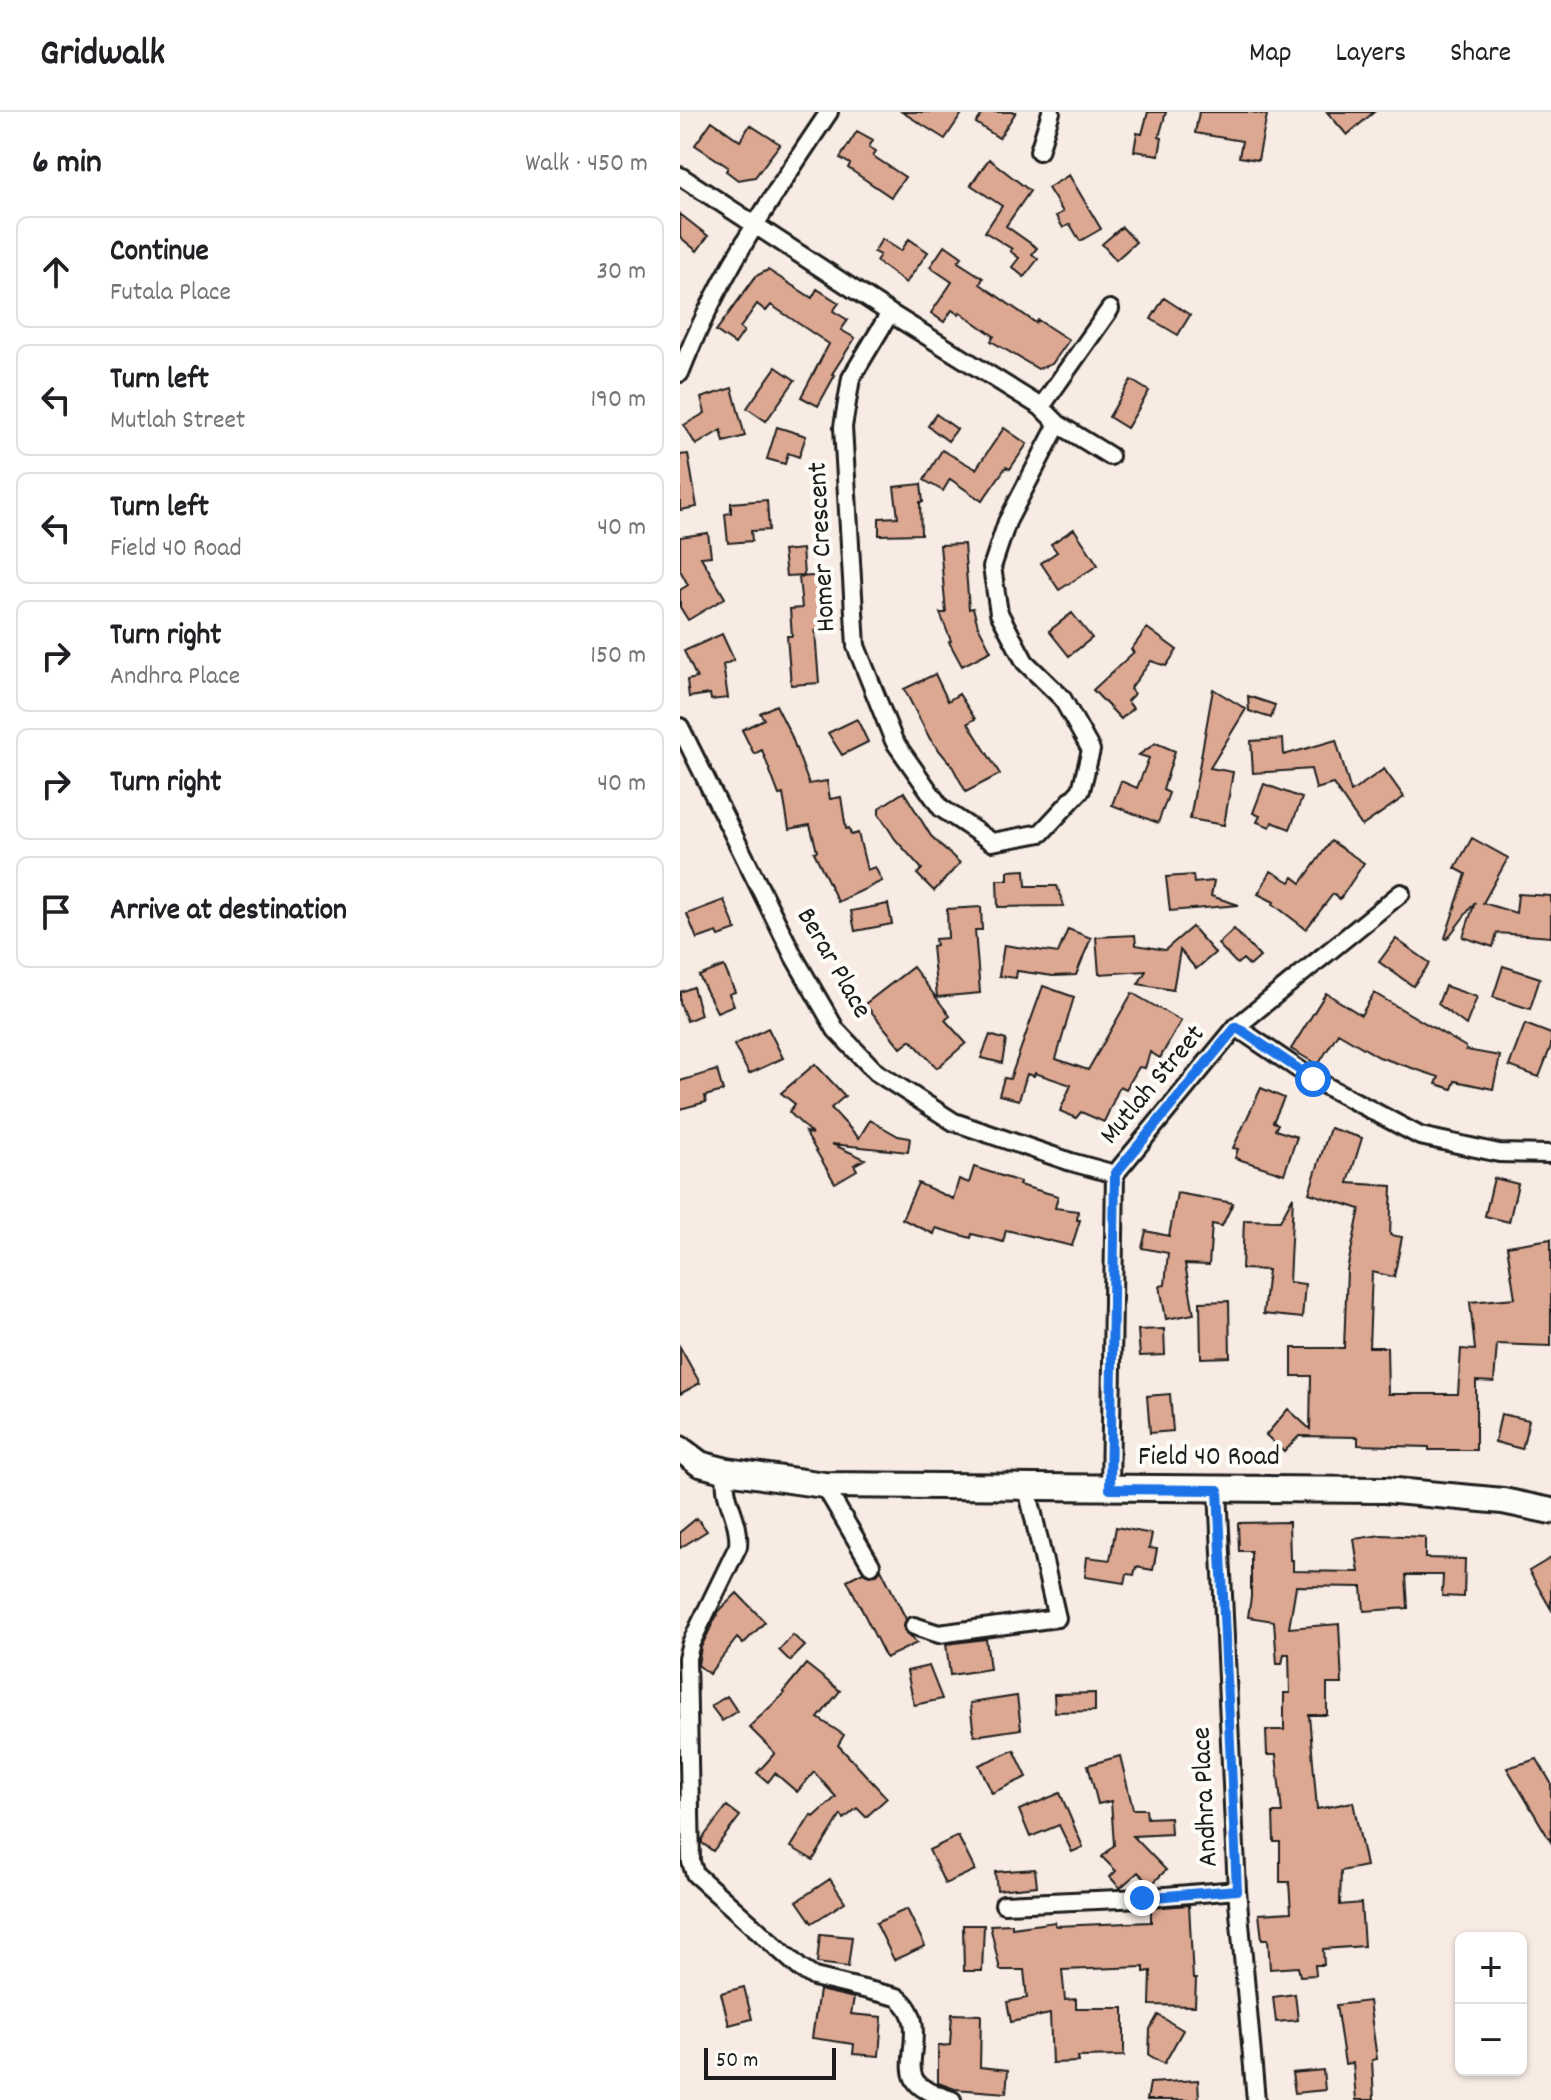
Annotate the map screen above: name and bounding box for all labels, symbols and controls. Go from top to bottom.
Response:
text: Gridwalk [40,28,165,83]
text: Map [1249,35,1292,75]
text: Layers [1336,35,1406,75]
text: Share [1450,35,1511,75]
text: 6 min [32,140,102,189]
text: Walk · 450 m [525,146,648,183]
text: Continue [110,232,209,275]
icon: ahead [34,250,78,294]
text: 30 m [596,254,646,291]
text: Futala Place [110,275,231,312]
text: Turn left [110,360,209,403]
icon: left [34,378,78,422]
text: 190 m [590,382,646,419]
text: Mutlah Street [110,403,245,440]
street label: Homer Crescent [800,461,848,633]
text: Turn left [110,488,209,531]
icon: left [34,506,78,550]
text: 40 m [597,510,646,547]
text: Field 40 Road [110,531,242,568]
text: Turn right [110,616,221,659]
icon: right [34,634,78,678]
text: 150 m [590,638,646,675]
text: Andhra Place [110,659,240,696]
icon: right [34,762,78,806]
text: Turn right [110,763,221,806]
text: 40 m [597,766,646,803]
icon: arrive [34,890,78,934]
text: Arrive at destination [110,891,347,934]
street label: Berar Place [784,901,880,1027]
street label: Mutlah Street [1092,1017,1216,1155]
route start [1295,1061,1331,1097]
street label: Field 40 Road [1138,1439,1280,1479]
street label: Andhra Place [1183,1726,1231,1868]
route end [1124,1880,1160,1916]
map controls [1455,1932,1527,2076]
button: + [1455,1932,1527,2004]
button: − [1455,2004,1527,2076]
scale bar [704,2044,836,2080]
text: 50 m [716,2046,758,2077]

